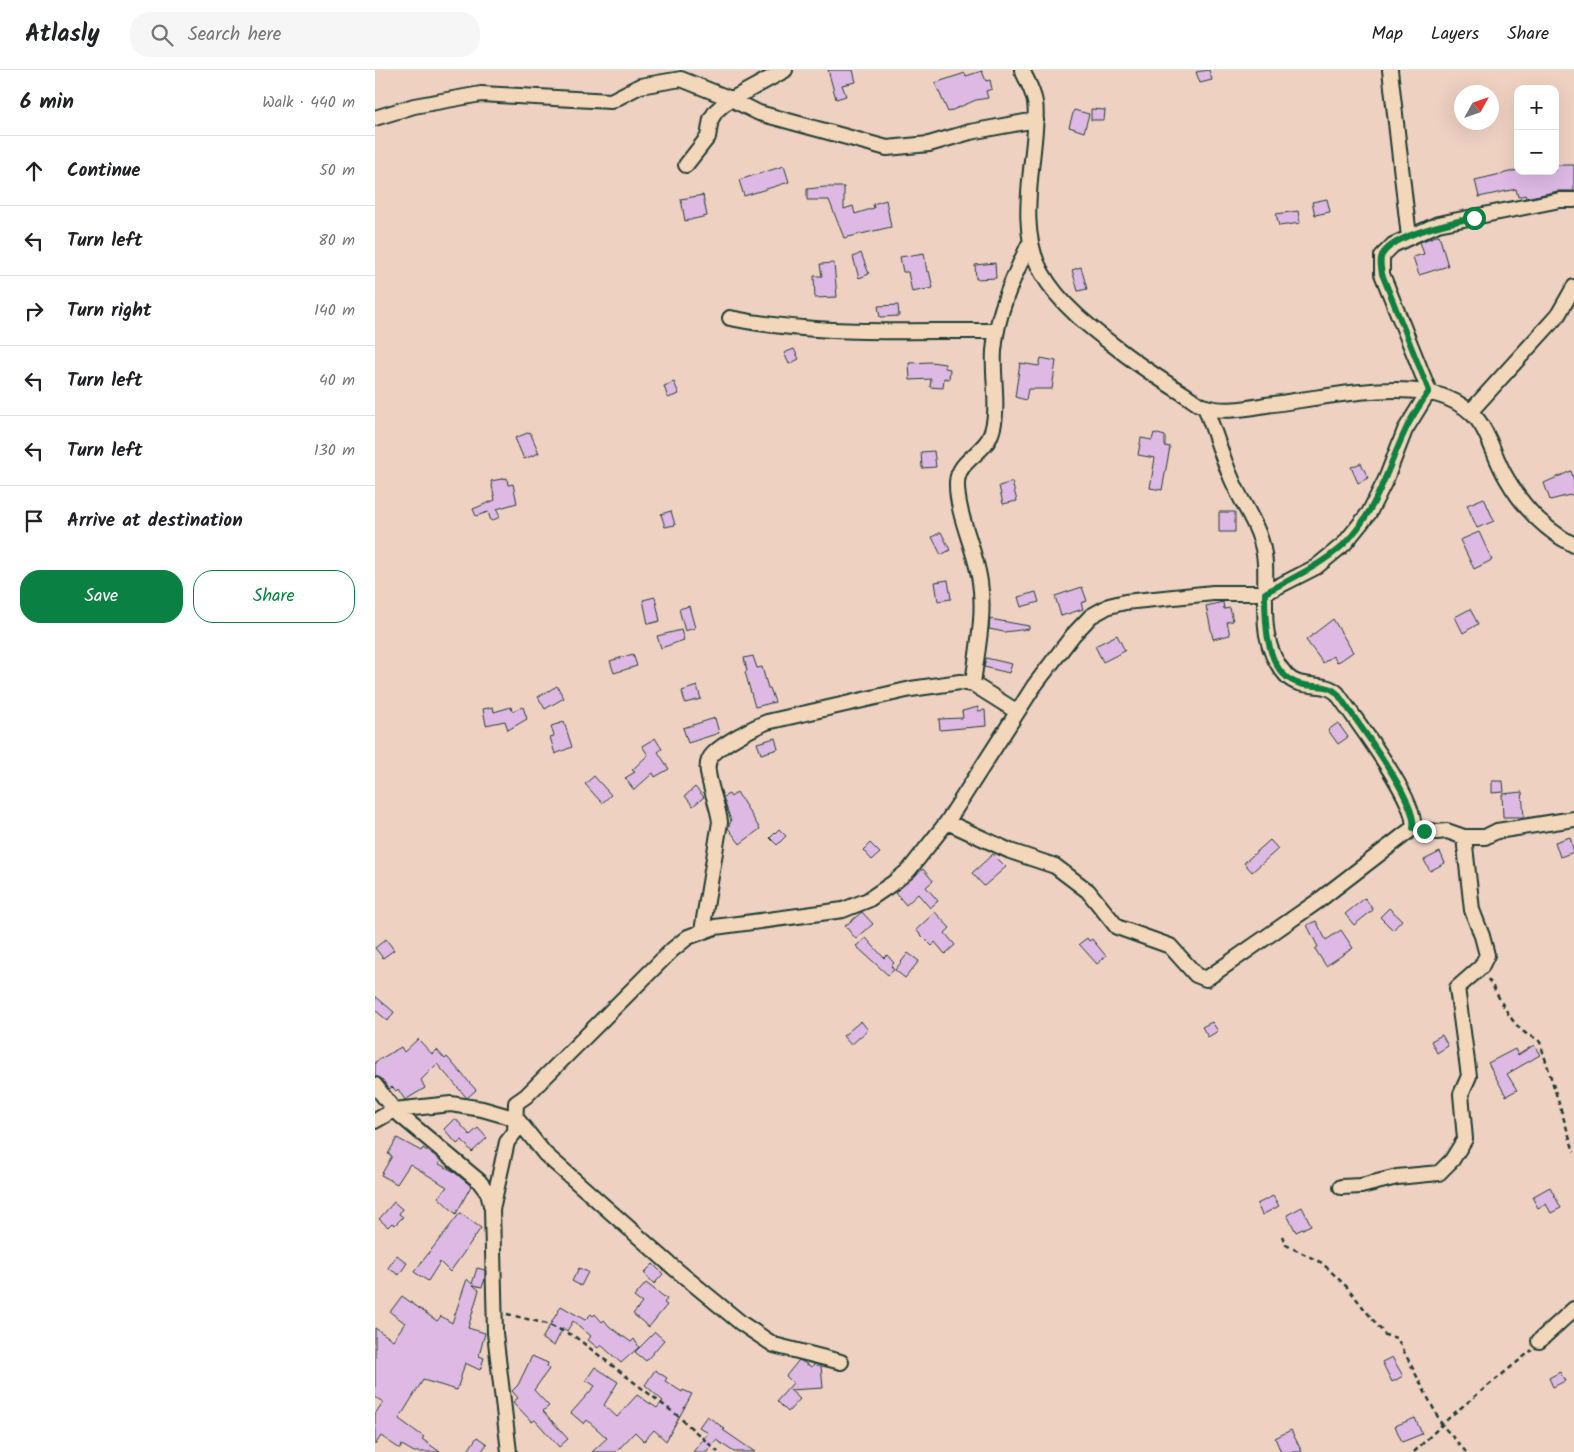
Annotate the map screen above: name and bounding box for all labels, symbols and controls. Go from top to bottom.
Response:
search box [130,12,480,57]
text: Atlasly [25,15,100,54]
text: Search here [188,20,281,50]
text: Map [1372,20,1403,49]
text: Layers [1431,20,1479,49]
text: Share [1507,20,1549,49]
icon: search [148,21,176,49]
north arrow [1454,85,1499,130]
map controls [1514,85,1559,175]
button: + [1514,85,1559,130]
text: 6 min [20,86,74,119]
text: Walk · 440 m [262,90,355,115]
button: − [1514,130,1559,175]
text: Continue [67,156,140,186]
icon: ahead [20,157,48,185]
text: 50 m [319,158,355,183]
route start [1463,207,1486,230]
text: Turn left [67,226,142,256]
icon: left [20,227,48,255]
text: 80 m [318,228,355,253]
text: Turn right [67,296,152,326]
icon: right [20,297,48,325]
text: 140 m [314,298,355,323]
text: Turn left [67,366,142,396]
icon: left [20,367,48,395]
text: 40 m [319,368,355,393]
text: Turn left [67,436,142,466]
icon: left [20,437,48,465]
text: 130 m [314,438,355,463]
text: Arrive at destination [67,506,243,536]
icon: arrive [20,507,48,535]
button: Save [20,570,183,623]
button: Share [193,570,355,623]
route end [1413,820,1436,843]

